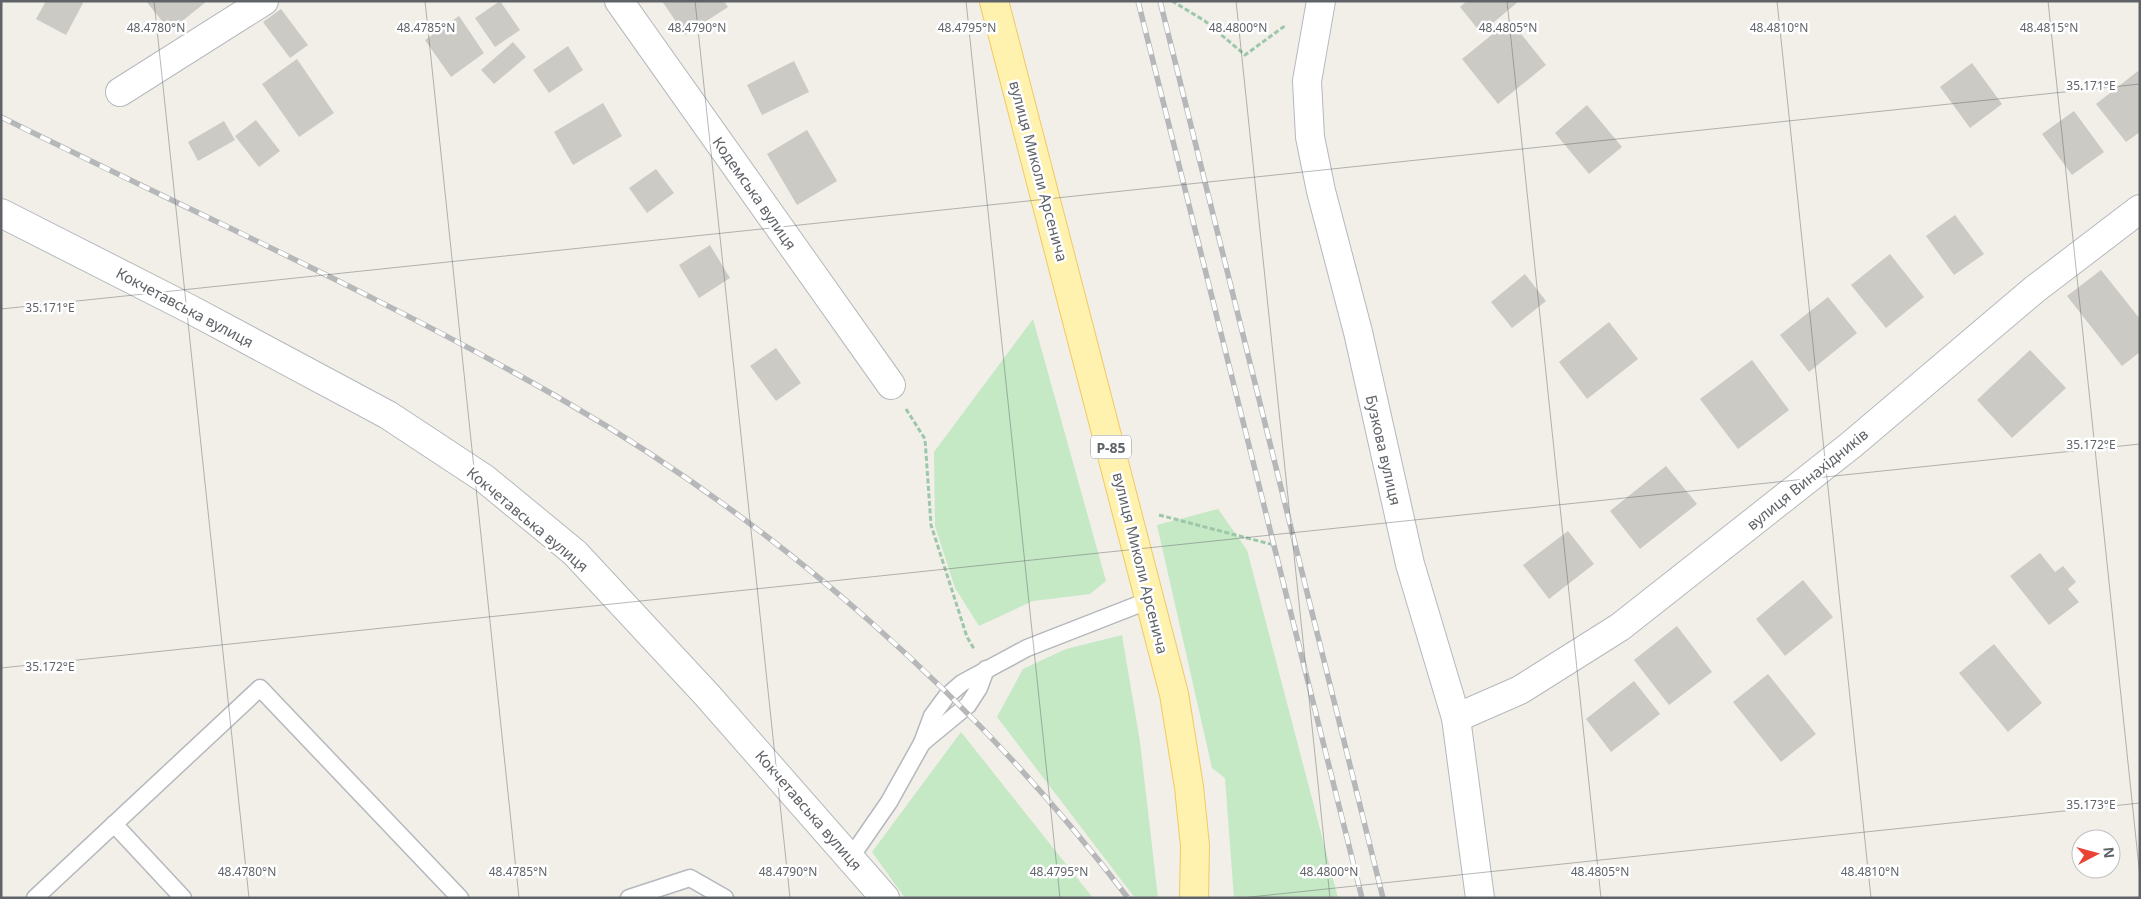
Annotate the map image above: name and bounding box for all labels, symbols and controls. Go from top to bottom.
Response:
text: 48.4780°N [127,19,185,36]
text: 48.4785°N [397,19,455,36]
text: 48.4790°N [668,19,726,36]
text: 48.4795°N [938,19,996,36]
text: 48.4800°N [1209,19,1267,36]
text: 48.4805°N [1479,19,1537,36]
text: 48.4810°N [1750,19,1808,36]
text: 48.4815°N [2020,19,2078,36]
text: 35.171°E [2066,77,2116,94]
street label: вулиця Миколи Арсенича [1005,78,1073,264]
street label: Кодемська вулиця [709,133,801,253]
street label: Кокчетавська вулиця [113,262,257,352]
text: 35.171°E [25,299,75,316]
street label: Бузкова вулиця [1362,393,1406,507]
street label: вулиця Винахідників [1742,424,1872,534]
road number: Р-85 [1091,436,1131,458]
text: 35.172°E [2066,436,2116,453]
street label: Кокчетавська вулиця [463,462,593,576]
street label: вулиця Миколи Арсенича [1109,470,1173,656]
text: 35.172°E [25,658,75,675]
street label: Кокчетавська вулиця [751,746,867,874]
text: 35.173°E [2066,796,2116,813]
north arrow [2071,829,2121,879]
text: N [2099,846,2119,859]
text: 48.4780°N [218,863,276,880]
text: 48.4785°N [489,863,547,880]
text: 48.4790°N [759,863,817,880]
text: 48.4795°N [1030,863,1088,880]
text: 48.4800°N [1300,863,1358,880]
text: 48.4805°N [1571,863,1629,880]
text: 48.4810°N [1841,863,1899,880]

